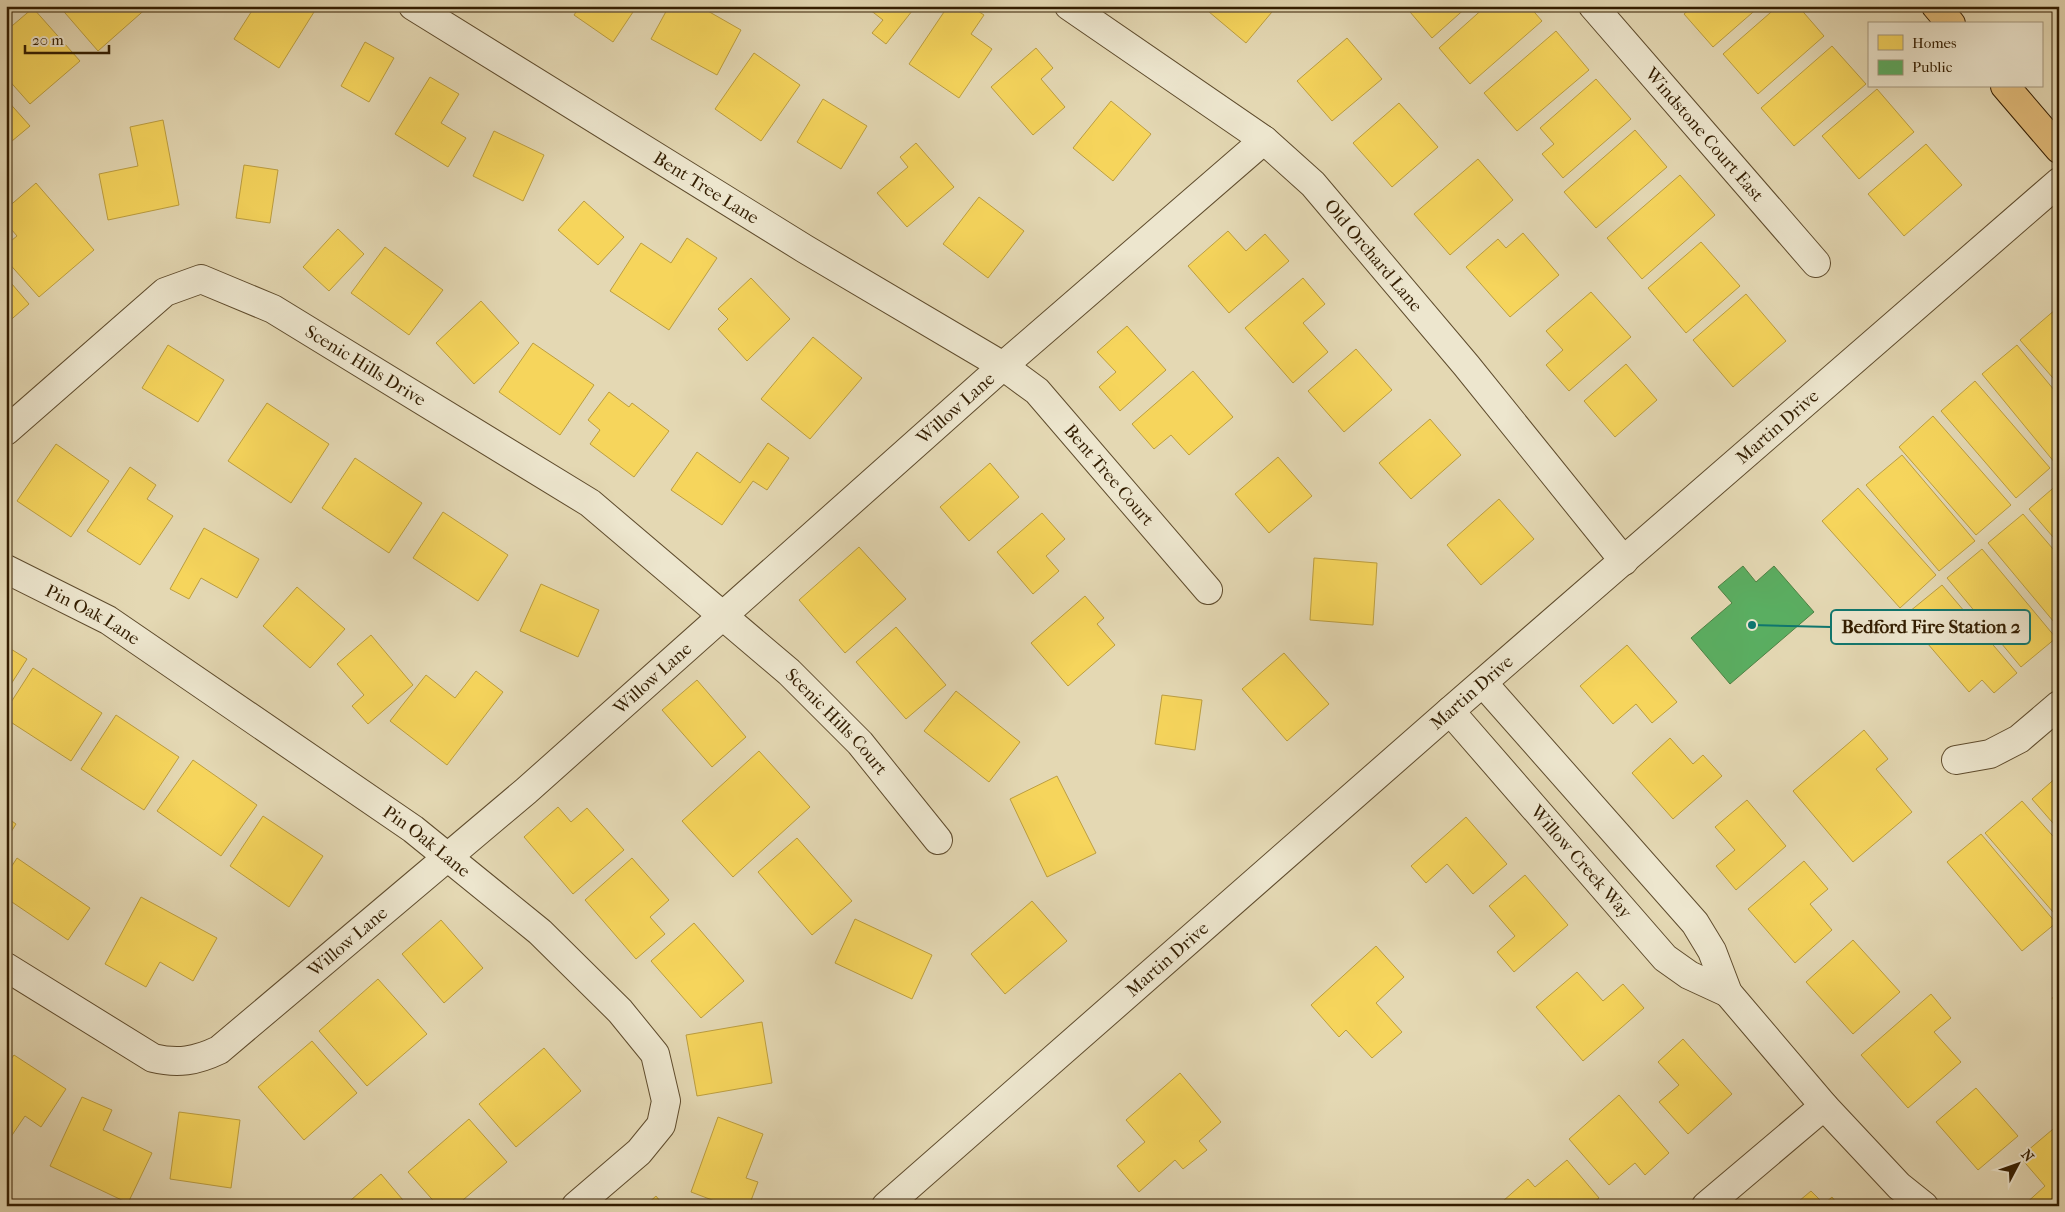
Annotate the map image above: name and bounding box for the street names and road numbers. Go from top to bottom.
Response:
street label: Windstone Court East [1640,63,1768,206]
street label: Bent Tree Lane [649,148,763,229]
street label: Old Orchard Lane [1320,195,1426,316]
street label: Scenic Hills Drive [301,321,430,411]
street label: Willow Lane [912,368,999,449]
street label: Martin Drive [1732,385,1823,469]
street label: Bent Tree Court [1059,420,1158,531]
street label: Pin Oak Lane [42,580,144,650]
street label: Willow Lane [609,638,696,720]
street label: Martin Drive [1426,651,1518,734]
street label: Scenic Hills Court [781,664,892,780]
street label: Willow Creek Way [1525,800,1637,924]
street label: Pin Oak Lane [379,801,474,882]
street label: Willow Lane [303,903,392,982]
street label: Martin Drive [1122,918,1213,1001]

